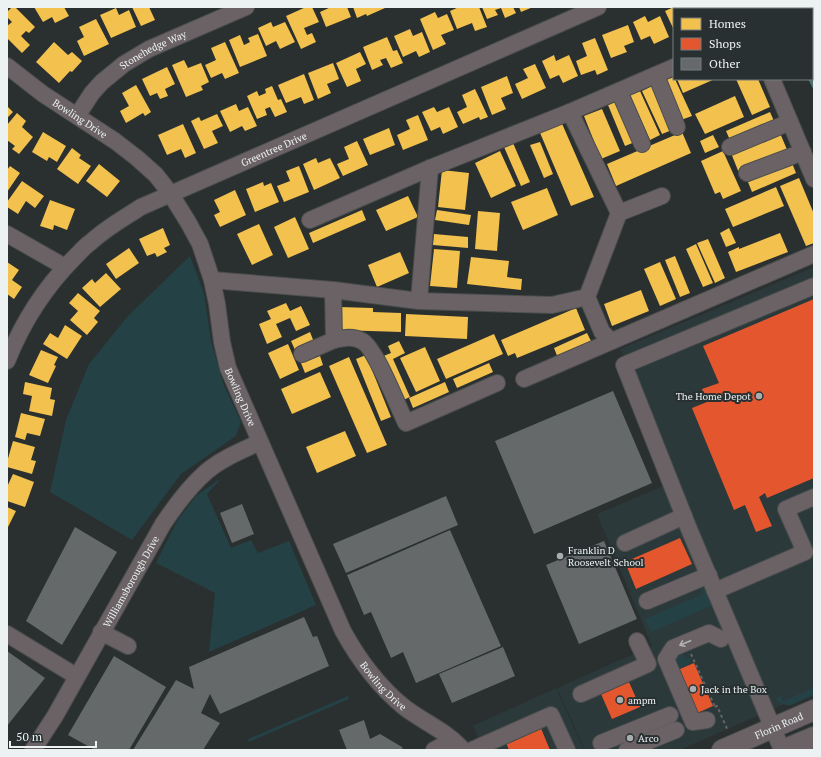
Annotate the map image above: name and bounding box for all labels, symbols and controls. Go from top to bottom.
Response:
legend [673,8,813,80]
text: Homes [709,16,746,31]
street label: Stonehedge Way [116,27,189,72]
text: Shops [709,36,741,51]
text: Other [709,56,740,71]
street label: Bowling Drive [50,96,110,141]
street label: Greentree Drive [239,129,309,169]
street label: Bowling Drive [222,366,259,428]
place label: The Home Depot [676,390,751,403]
marker: The Home Depot [754,391,764,401]
street label: Williamsborough Drive [100,533,162,629]
place label: Franklin D Roosevelt School [568,544,643,569]
marker: Franklin D Roosevelt School [555,551,565,561]
one-way arrow [679,640,691,648]
street label: Bowling Drive [358,659,409,713]
place label: Jack in the Box [701,683,768,696]
marker: Jack in the Box [688,684,698,694]
place label: ampm [628,694,656,707]
marker: ampm [615,695,625,705]
street label: Florin Road [753,709,806,742]
scale bar [10,723,96,749]
text: 50 m [16,729,43,744]
place label: Arco [638,732,659,745]
marker: Arco [625,733,635,743]

